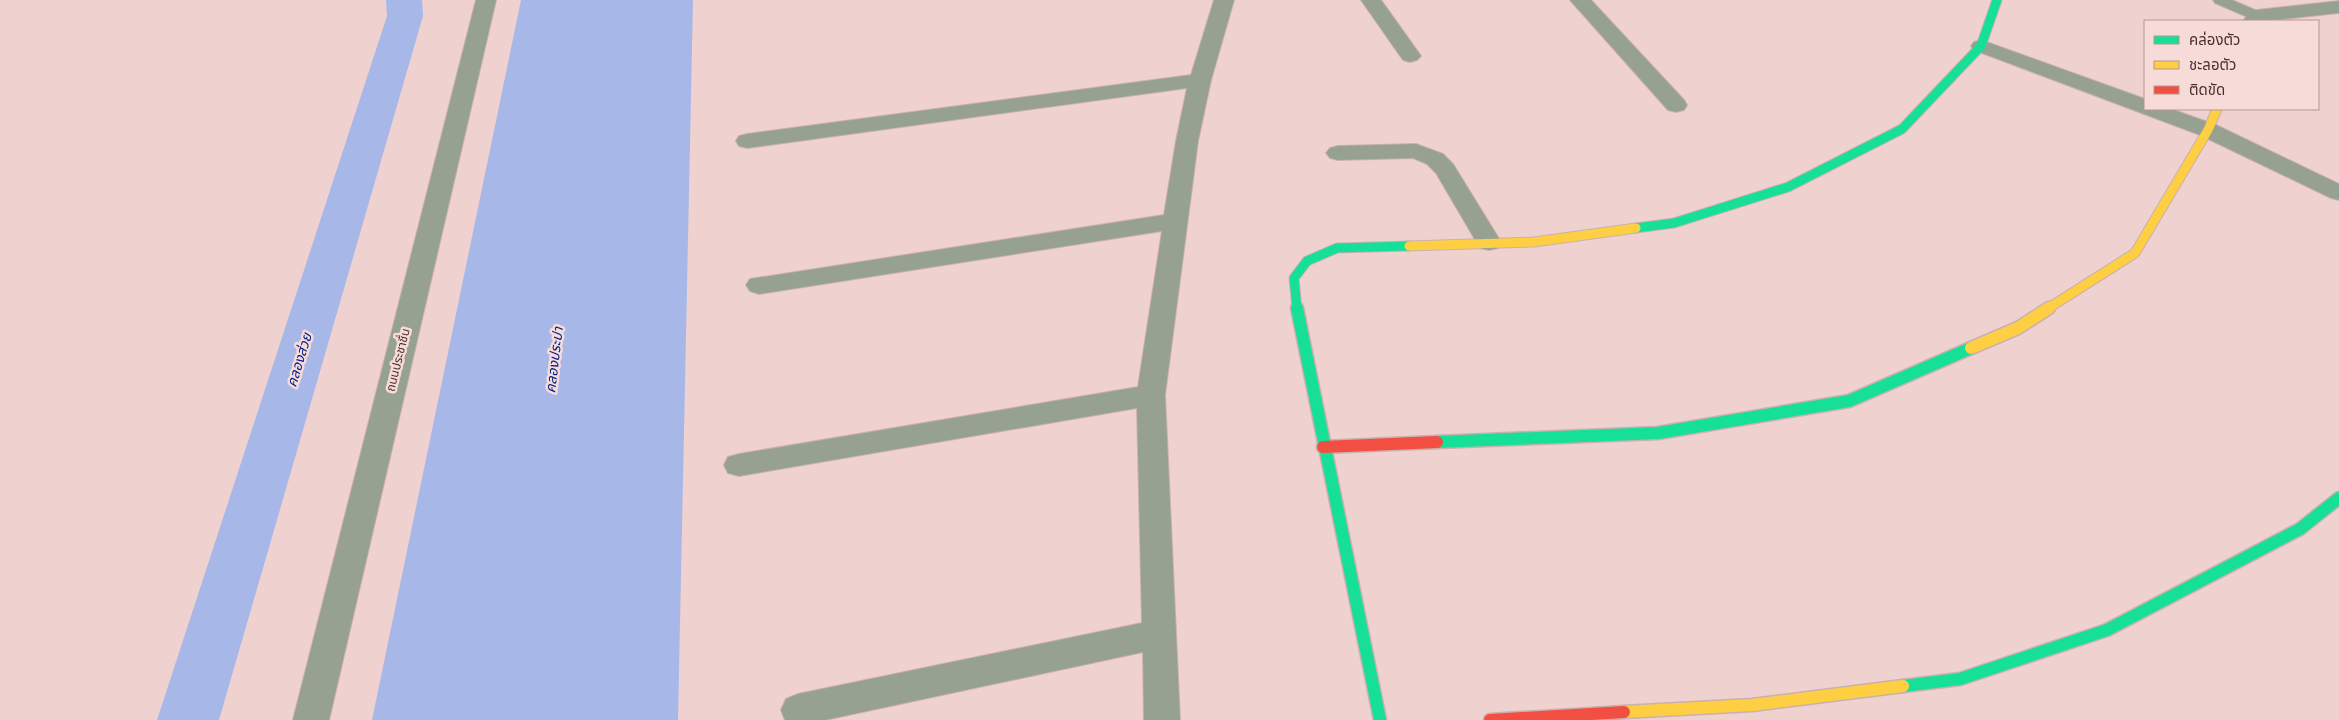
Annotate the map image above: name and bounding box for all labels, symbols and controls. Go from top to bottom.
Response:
legend [2144,20,2319,110]
text: คล่องตัว [2189,31,2240,49]
text: ชะลอตัว [2189,56,2236,74]
text: ติดขัด [2189,81,2225,99]
water label: คลองประปา [542,325,566,394]
street label: ถนนประชาชื่น [381,327,413,393]
water label: คลองส่วย [283,330,315,389]

